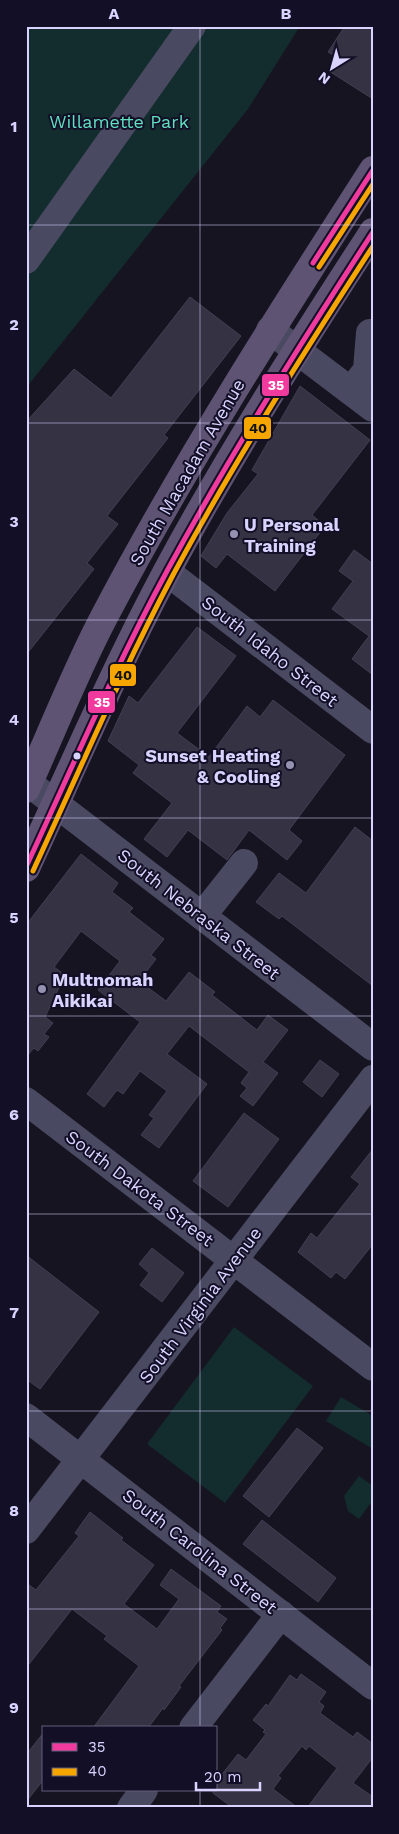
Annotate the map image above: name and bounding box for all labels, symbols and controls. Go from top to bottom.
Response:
text: A [109,4,120,23]
text: B [281,4,292,23]
north arrow [306,42,356,92]
text: N [315,69,333,88]
park label: Willamette Park [49,111,189,132]
text: 1 [11,117,17,136]
text: 2 [9,315,19,334]
line badge: 35 [261,373,290,397]
street label: South Macadam Avenue [125,375,249,569]
text: 35 [268,377,284,393]
line badge: 40 [243,416,272,440]
text: 40 [249,420,267,436]
text: 3 [9,512,19,531]
place label: U Personal Training [244,514,340,556]
marker: U Personal Training [228,528,240,540]
street label: South Idaho Street [198,591,343,711]
line badge: 40 [109,663,137,687]
text: 40 [114,667,132,683]
line badge: 35 [87,690,116,714]
text: 35 [94,694,110,710]
text: 4 [9,710,19,729]
place label: Sunset Heating & Cooling [145,745,281,787]
unlabelled marker [72,751,82,761]
marker: Sunset Heating & Cooling [284,759,296,771]
street label: South Nebraska Street [114,844,285,984]
text: 5 [9,908,19,927]
place label: Multnomah Aikikai [52,969,153,1011]
marker: Multnomah Aikikai [36,983,48,995]
text: 6 [9,1105,19,1124]
street label: South Dakota Street [62,1126,218,1251]
street label: South Virginia Avenue [134,1223,266,1387]
text: 7 [9,1303,19,1322]
street label: South Carolina Street [119,1484,282,1618]
text: 8 [9,1501,19,1520]
text: 9 [9,1698,19,1717]
legend [42,1726,218,1792]
text: 35 [88,1738,105,1756]
scale bar [196,1759,260,1791]
text: 40 [88,1762,107,1780]
text: 20 m [204,1768,242,1786]

